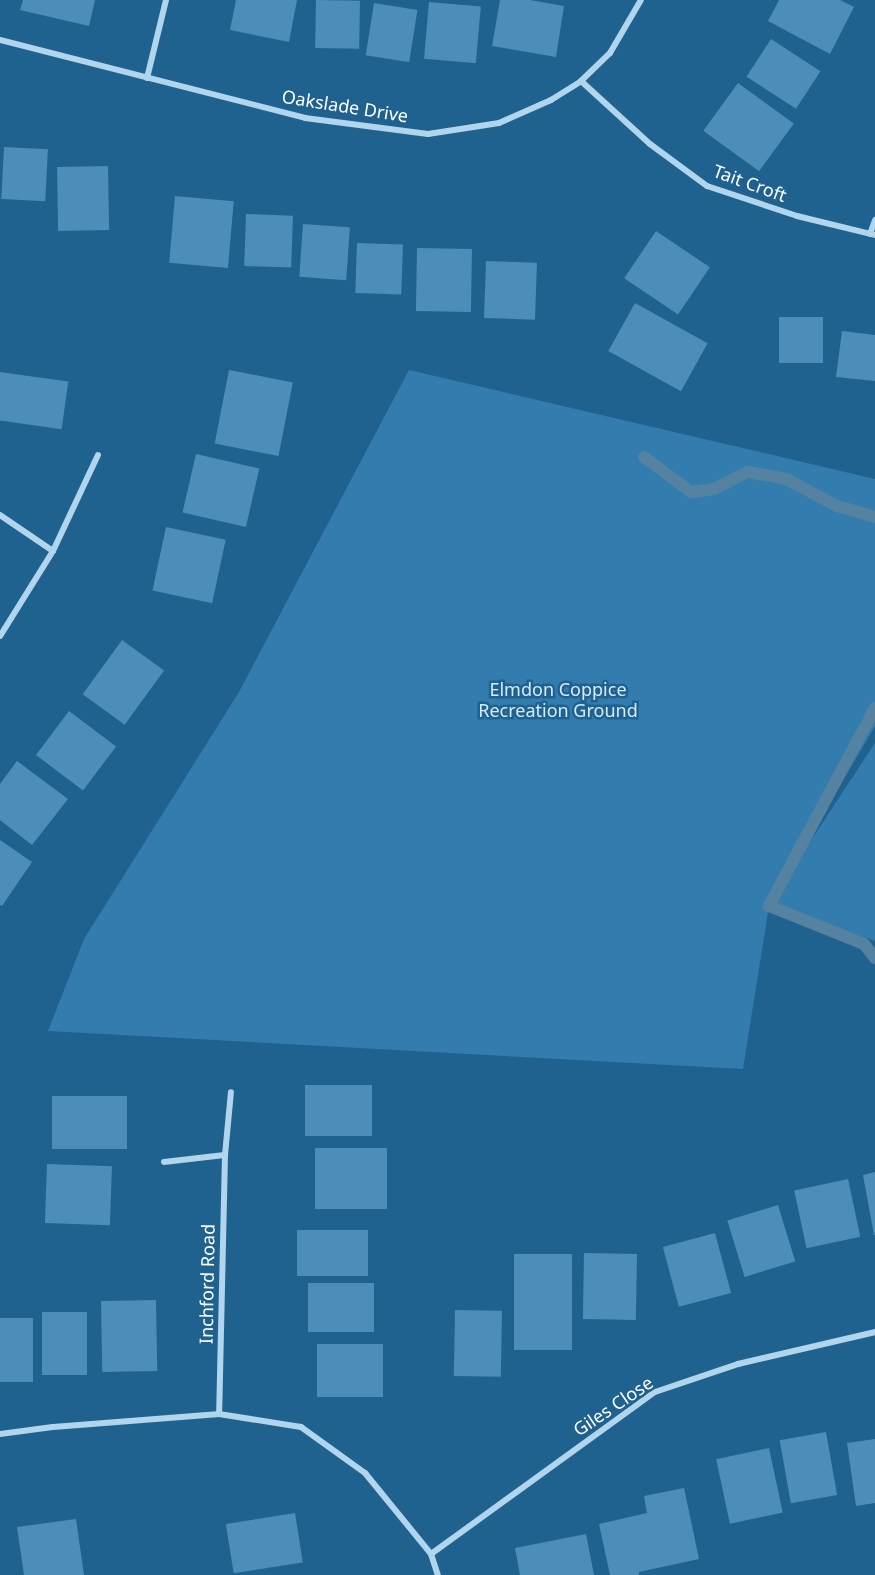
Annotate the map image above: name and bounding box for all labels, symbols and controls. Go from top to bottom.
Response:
street label: Oakslade Drive [280,85,410,127]
street label: Tait Croft [710,160,790,206]
park label: Elmdon Coppice Recreation Ground [478,679,638,722]
street label: Inchford Road [195,1224,219,1344]
street label: Giles Close [569,1371,657,1441]

